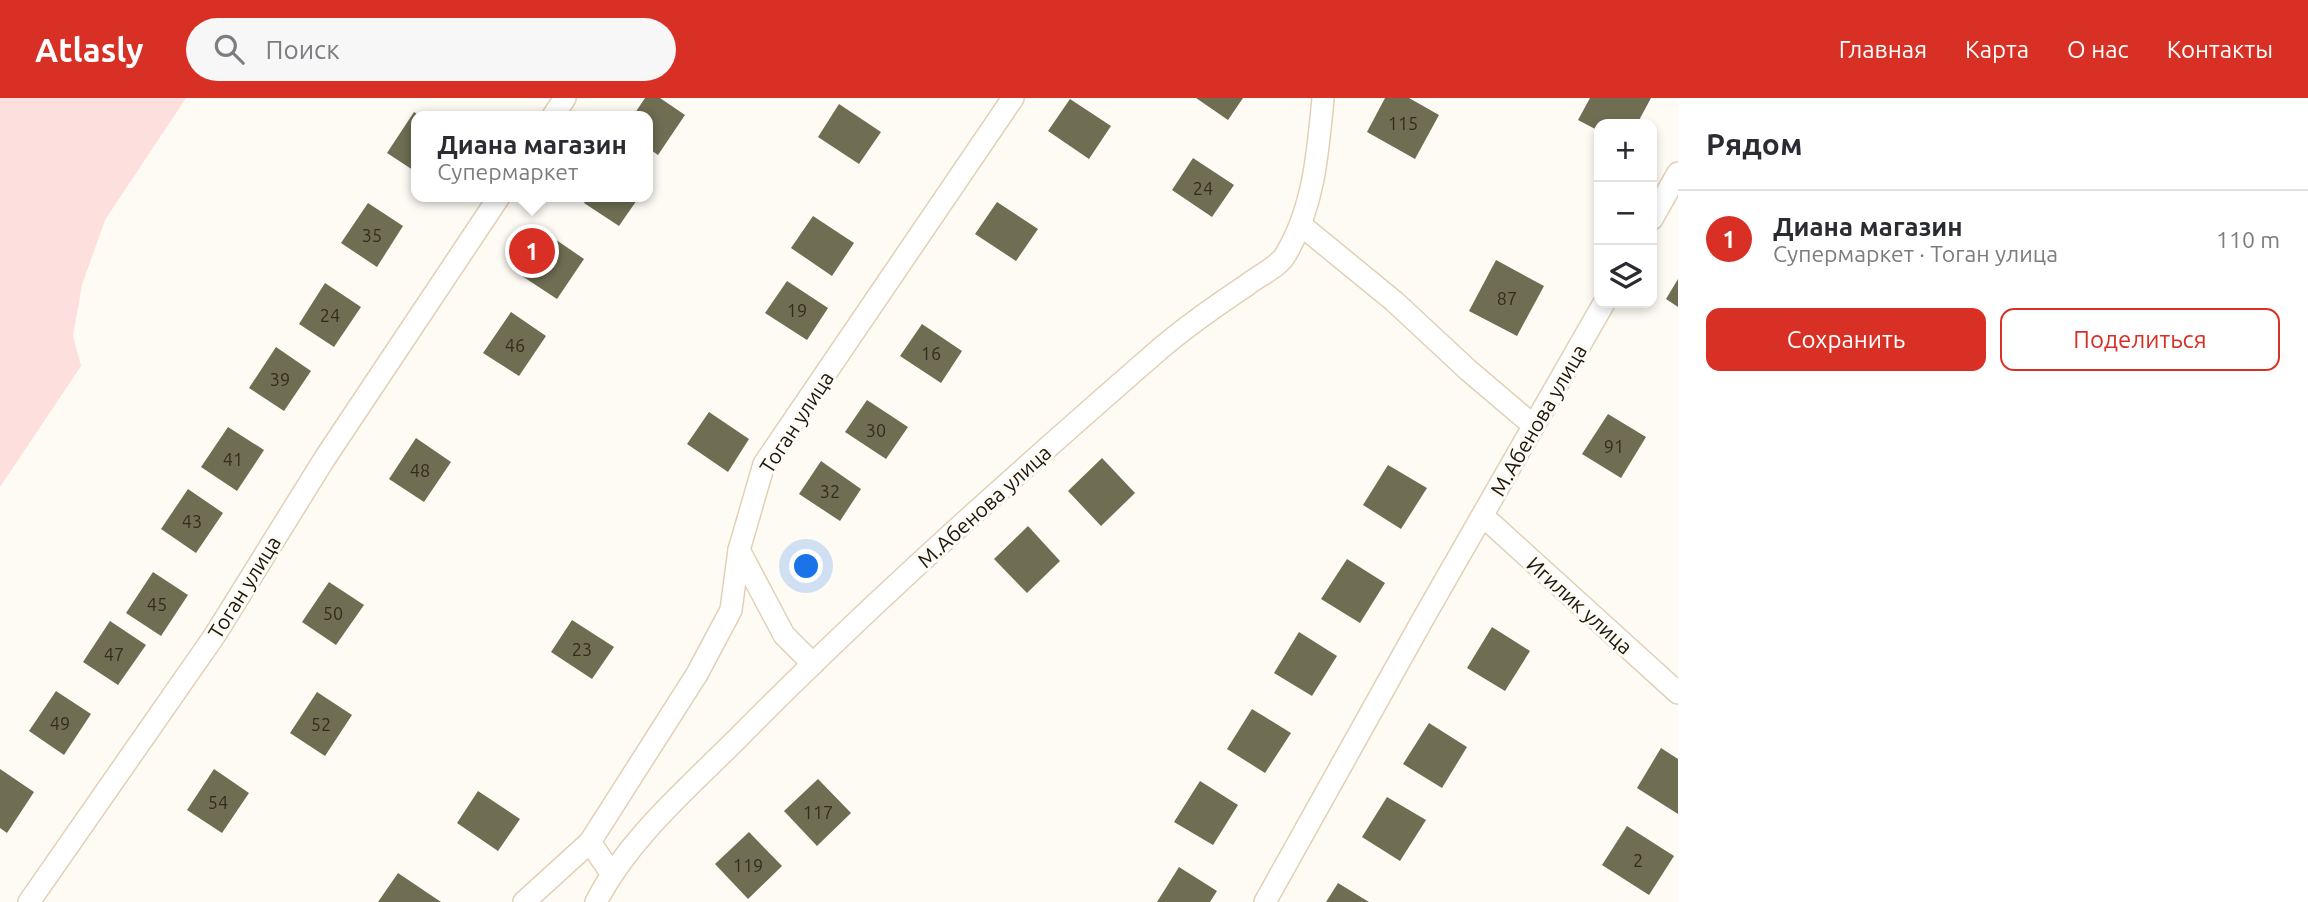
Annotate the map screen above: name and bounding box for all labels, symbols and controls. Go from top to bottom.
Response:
search box [186,18,676,81]
icon: search [210,30,248,68]
text: Atlasly [35,31,144,68]
text: Поиск [266,35,340,64]
text: Главная [1839,36,1927,63]
text: Карта [1965,36,2029,63]
text: О нас [2067,36,2129,63]
text: Контакты [2167,36,2273,63]
popup [411,111,653,202]
house number: 115 [1388,113,1418,133]
map controls [1594,119,1657,308]
button: + [1594,119,1657,182]
text: Рядом [1706,127,1802,161]
text: Диана магазин [437,130,627,159]
text: Супермаркет [437,159,578,184]
house number: 24 [1193,178,1213,198]
button: − [1594,182,1657,245]
text: Диана магазин [1773,212,1963,241]
house number: 35 [362,225,382,245]
pin: 1 [509,225,555,277]
text: 1 [1723,227,1735,252]
text: 110 m [2216,227,2280,252]
text: Супермаркет · Тоган улица [1773,241,2058,266]
button: layers [1594,245,1657,308]
house number: 87 [1497,288,1517,308]
house number: 19 [787,300,807,320]
house number: 24 [320,305,340,325]
button: Сохранить [1706,308,1986,371]
button: Поделиться [2000,308,2280,371]
house number: 46 [505,335,525,355]
street label: М.Абенова улица [1485,340,1591,500]
house number: 16 [921,343,941,363]
street label: Тоган улица [754,367,838,477]
house number: 39 [270,369,290,389]
house number: 30 [866,420,886,440]
house number: 91 [1604,436,1624,456]
street label: М.Абенова улица [912,440,1056,572]
house number: 41 [223,449,243,469]
house number: 48 [410,460,430,480]
house number: 32 [820,481,840,501]
house number: 43 [182,511,202,531]
street label: Тоган улица [203,531,285,643]
your location [789,549,823,583]
street label: Игилик улица [1522,551,1638,659]
house number: 45 [147,594,167,614]
house number: 50 [323,603,343,623]
house number: 23 [572,639,592,659]
house number: 47 [104,644,124,664]
house number: 49 [50,713,70,733]
house number: 52 [311,714,331,734]
house number: 54 [208,792,228,812]
house number: 117 [803,802,833,822]
house number: 2 [1633,850,1643,870]
house number: 119 [733,855,763,875]

